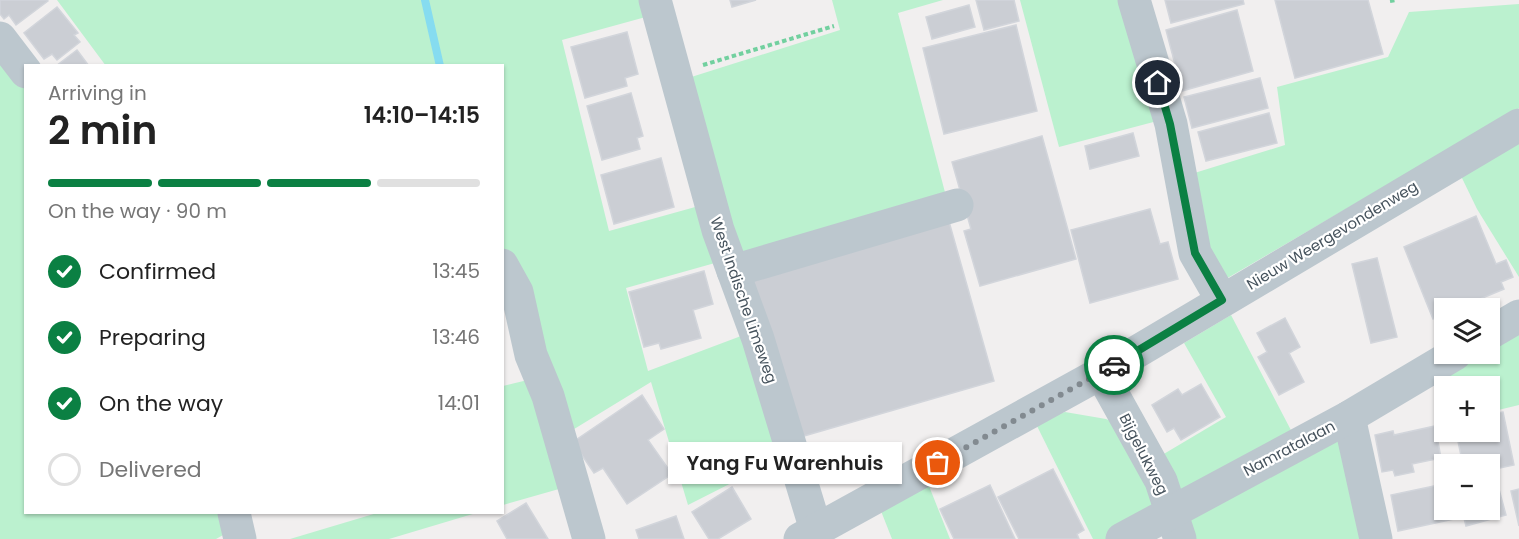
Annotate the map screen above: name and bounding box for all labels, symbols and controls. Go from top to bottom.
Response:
pin [1132,57,1183,108]
icon: home [1141,66,1174,99]
text: Arriving in [48,79,147,107]
text: 14:10–14:15 [364,100,480,131]
text: 2 min [48,103,157,158]
street label: Nieuw Weergevondenweg [1243,175,1421,295]
text: On the way · 90 m [48,197,227,225]
street label: West Indische Limeweg [706,214,782,386]
icon: check [48,255,81,288]
text: Confirmed [99,256,216,287]
text: 13:45 [432,257,480,285]
map controls [1434,298,1500,520]
button: layers [1434,298,1500,364]
icon: check [48,321,81,354]
text: Preparing [99,322,206,353]
text: 13:46 [432,323,480,351]
courier [1084,335,1144,395]
icon: car [1098,349,1131,382]
button: + [1434,376,1500,442]
icon: check [48,387,81,420]
text: On the way [99,388,223,419]
text: 14:01 [438,389,480,417]
street label: Bijgelukweg [1114,410,1174,498]
street label: Namratalaan [1239,415,1339,481]
pin [912,437,963,488]
callout: Yang Fu Warenhuis [668,442,902,484]
icon: bag [921,446,954,479]
text: Yang Fu Warenhuis [687,449,883,477]
text: Delivered [99,454,202,485]
button: − [1434,454,1500,520]

